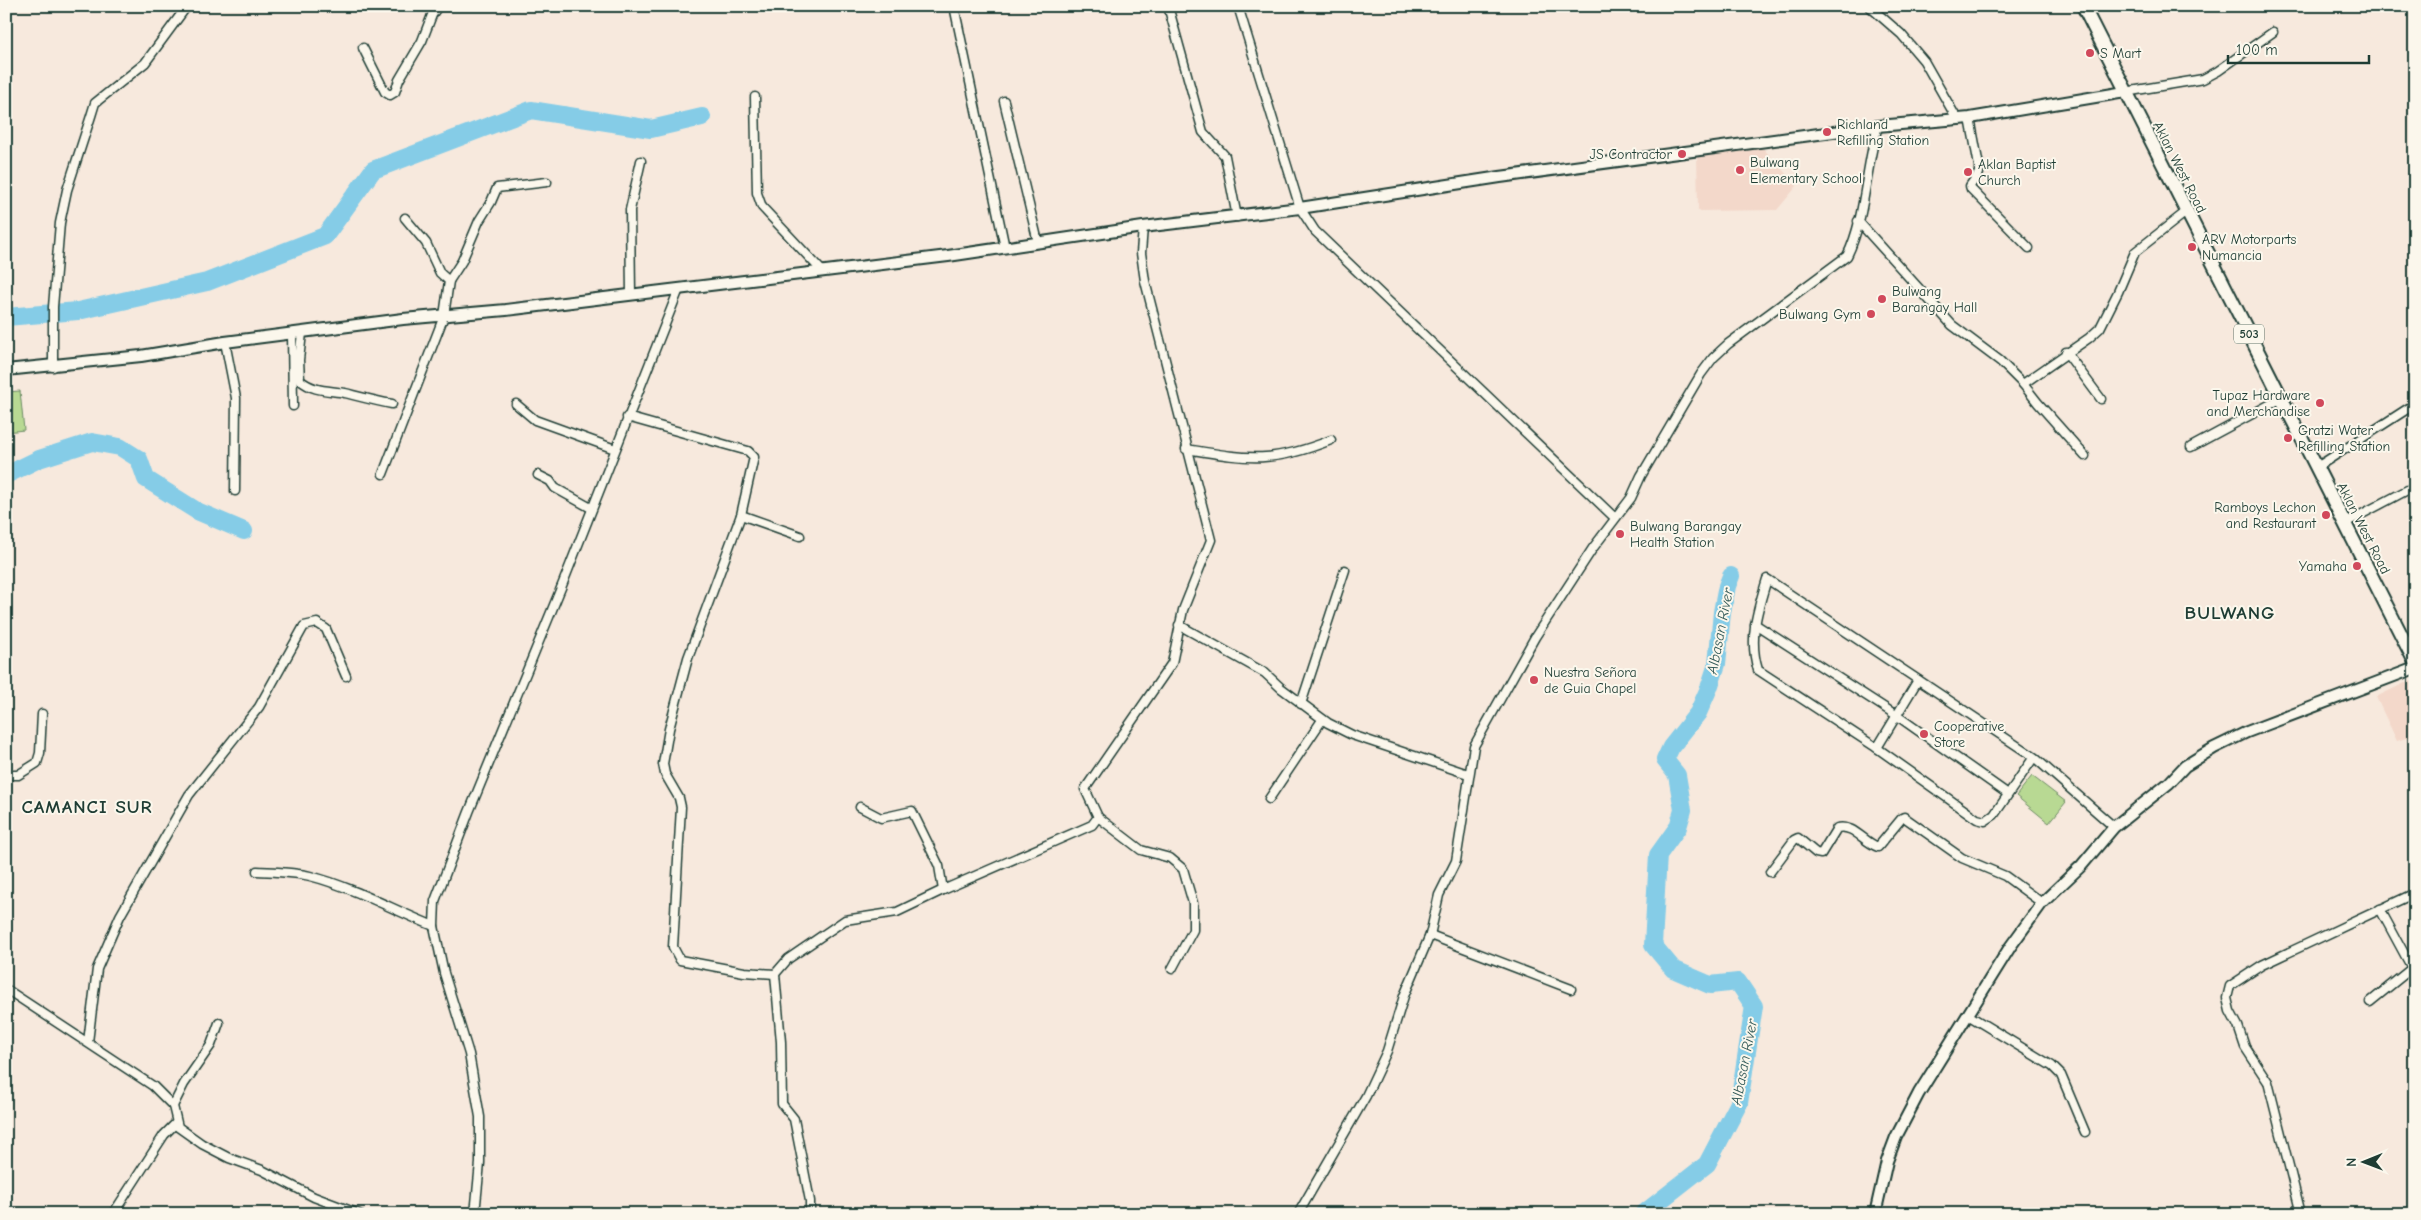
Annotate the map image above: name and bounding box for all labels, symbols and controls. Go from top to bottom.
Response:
scale bar [2228,32,2370,64]
text: 100 m [2236,41,2278,59]
place label: S Mart [2100,45,2142,62]
marker: S Mart [2084,47,2096,59]
place label: Richland Refilling Station [1837,116,1929,149]
street label: Aklan West Road [2149,119,2210,216]
marker: Richland Refilling Station [1821,126,1833,138]
place label: JS Contractor [1590,146,1672,163]
marker: JS Contractor [1676,148,1688,160]
place label: Bulwang Elementary School [1750,154,1862,187]
place label: Aklan Baptist Church [1978,156,2057,189]
marker: Bulwang Elementary School [1734,164,1746,176]
marker: Aklan Baptist Church [1962,166,1974,178]
place label: ARV Motorparts Numancia [2202,231,2296,264]
marker: ARV Motorparts Numancia [2186,241,2198,253]
place label: Bulwang Barangay Hall [1892,283,1977,316]
marker: Bulwang Barangay Hall [1876,293,1888,305]
place label: Bulwang Gym [1779,306,1861,323]
marker: Bulwang Gym [1865,308,1877,320]
road number: 503 [2234,324,2264,344]
place label: Tupaz Hardware and Merchandise [2206,387,2310,420]
marker: Tupaz Hardware and Merchandise [2314,397,2326,409]
place label: Gratzi Water Refilling Station [2298,422,2390,455]
marker: Gratzi Water Refilling Station [2282,432,2294,444]
street label: Aklan West Road [2333,480,2394,577]
place label: Ramboys Lechon and Restaurant [2214,499,2317,532]
marker: Ramboys Lechon and Restaurant [2320,509,2332,521]
place label: Bulwang Barangay Health Station [1630,518,1742,551]
marker: Bulwang Barangay Health Station [1614,528,1626,540]
place label: Yamaha [2299,558,2347,575]
marker: Yamaha [2351,560,2363,572]
water label: Albasan River [1703,585,1737,676]
district label: BULWANG [2185,602,2275,624]
place label: Nuestra Señora de Guia Chapel [1544,664,1637,697]
marker: Nuestra Señora de Guia Chapel [1528,674,1540,686]
place label: Cooperative Store [1934,718,2004,751]
marker: Cooperative Store [1918,728,1930,740]
district label: CAMANCI SUR [21,796,153,818]
water label: Albasan River [1727,1016,1761,1107]
north arrow [2338,1138,2388,1188]
text: N [2343,1158,2360,1167]

